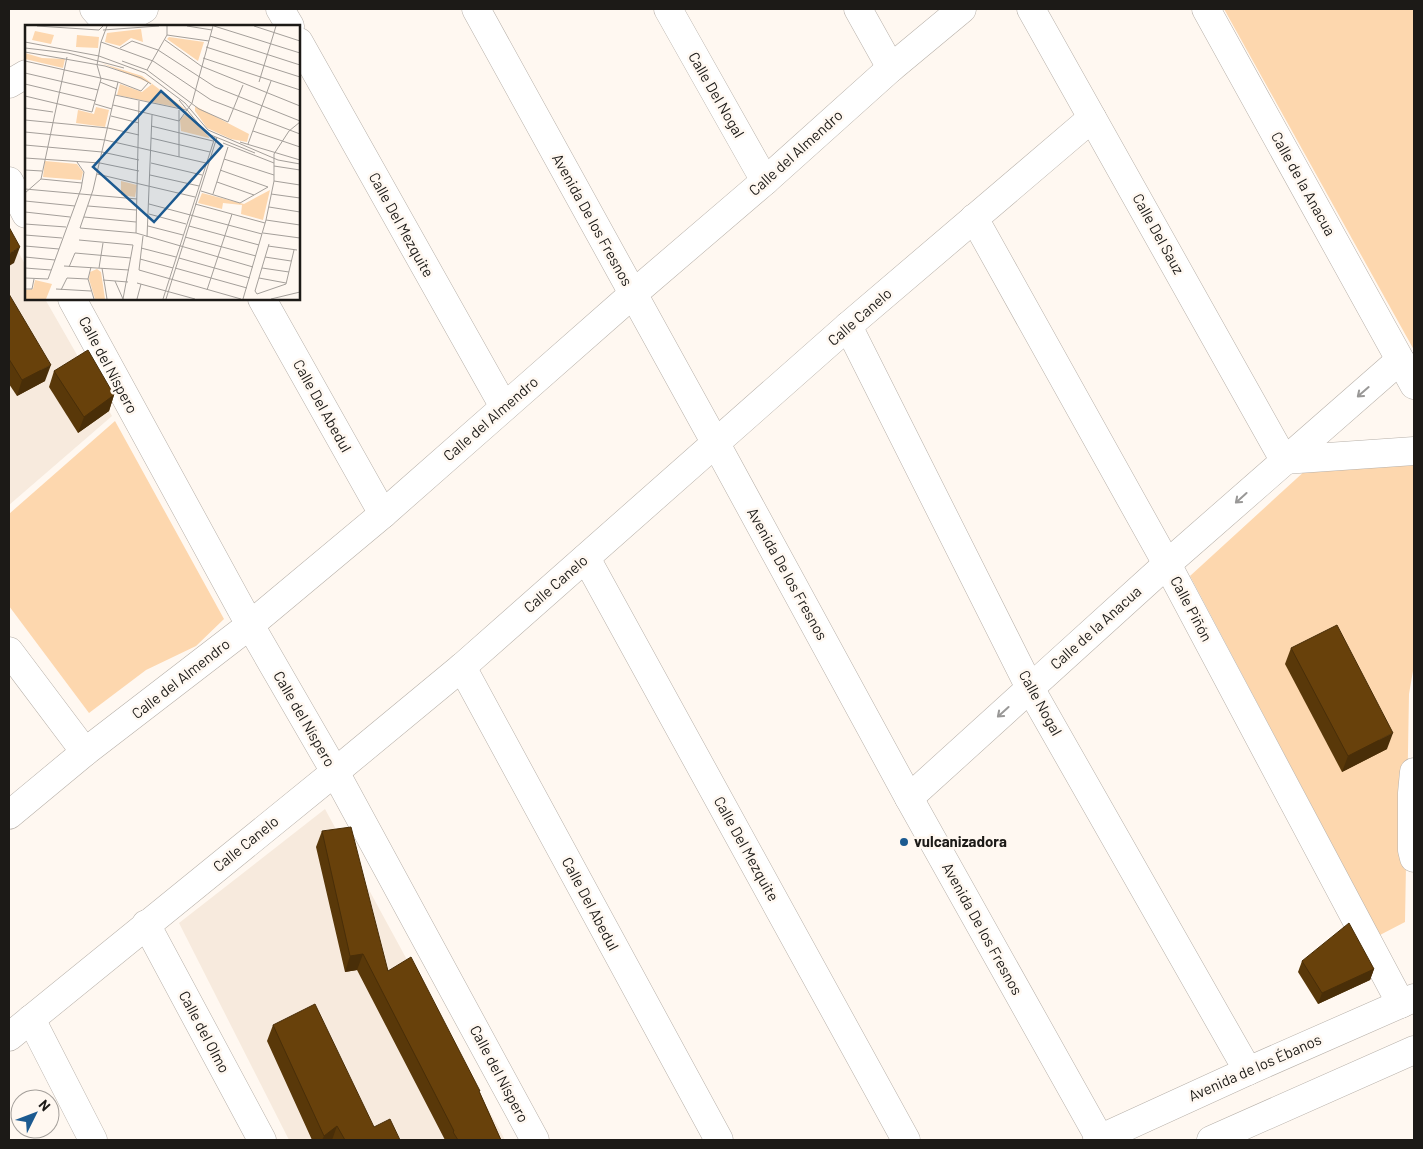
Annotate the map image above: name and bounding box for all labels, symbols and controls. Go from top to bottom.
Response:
inset map [25,25,300,300]
street label: Calle Del Nogal [685,49,749,140]
street label: Calle del Almendro [745,105,846,199]
street label: Calle de la Anacua [1268,128,1340,239]
street label: Avenida De los Fresnos [549,150,637,289]
street label: Calle Del Mezquite [366,169,438,280]
street label: Calle Del Sauz [1129,190,1189,277]
street label: Calle Canelo [824,284,895,349]
street label: Calle del Níspero [76,313,142,416]
street label: Calle Del Abedul [290,356,356,455]
street label: Calle del Almendro [439,372,541,464]
one-way arrow [1357,386,1370,397]
one-way arrow [1234,493,1247,504]
street label: Avenida De los Fresnos [744,504,832,643]
street label: Calle Canelo [520,551,591,616]
street label: Calle Piñón [1167,573,1217,644]
street label: Calle de la Anacua [1046,582,1145,673]
street label: Calle del Almendro [128,634,233,722]
street label: Calle del Níspero [270,667,340,770]
street label: Calle Nogal [1016,667,1066,738]
one-way arrow [997,707,1010,718]
street label: Calle Del Mezquite [711,793,783,904]
street label: Calle Canelo [209,811,282,875]
place label: vulcanizadora [914,832,1007,850]
marker: vulcanizadora [898,836,910,848]
street label: Calle Del Abedul [559,854,623,953]
street label: Avenida De los Fresnos [939,859,1027,998]
street label: Calle del Olmo [176,987,234,1076]
street label: Calle del Níspero [467,1022,533,1125]
street label: Avenida de los Ébanos [1185,1030,1324,1105]
north arrow [10,1089,60,1139]
text: N [36,1096,54,1114]

